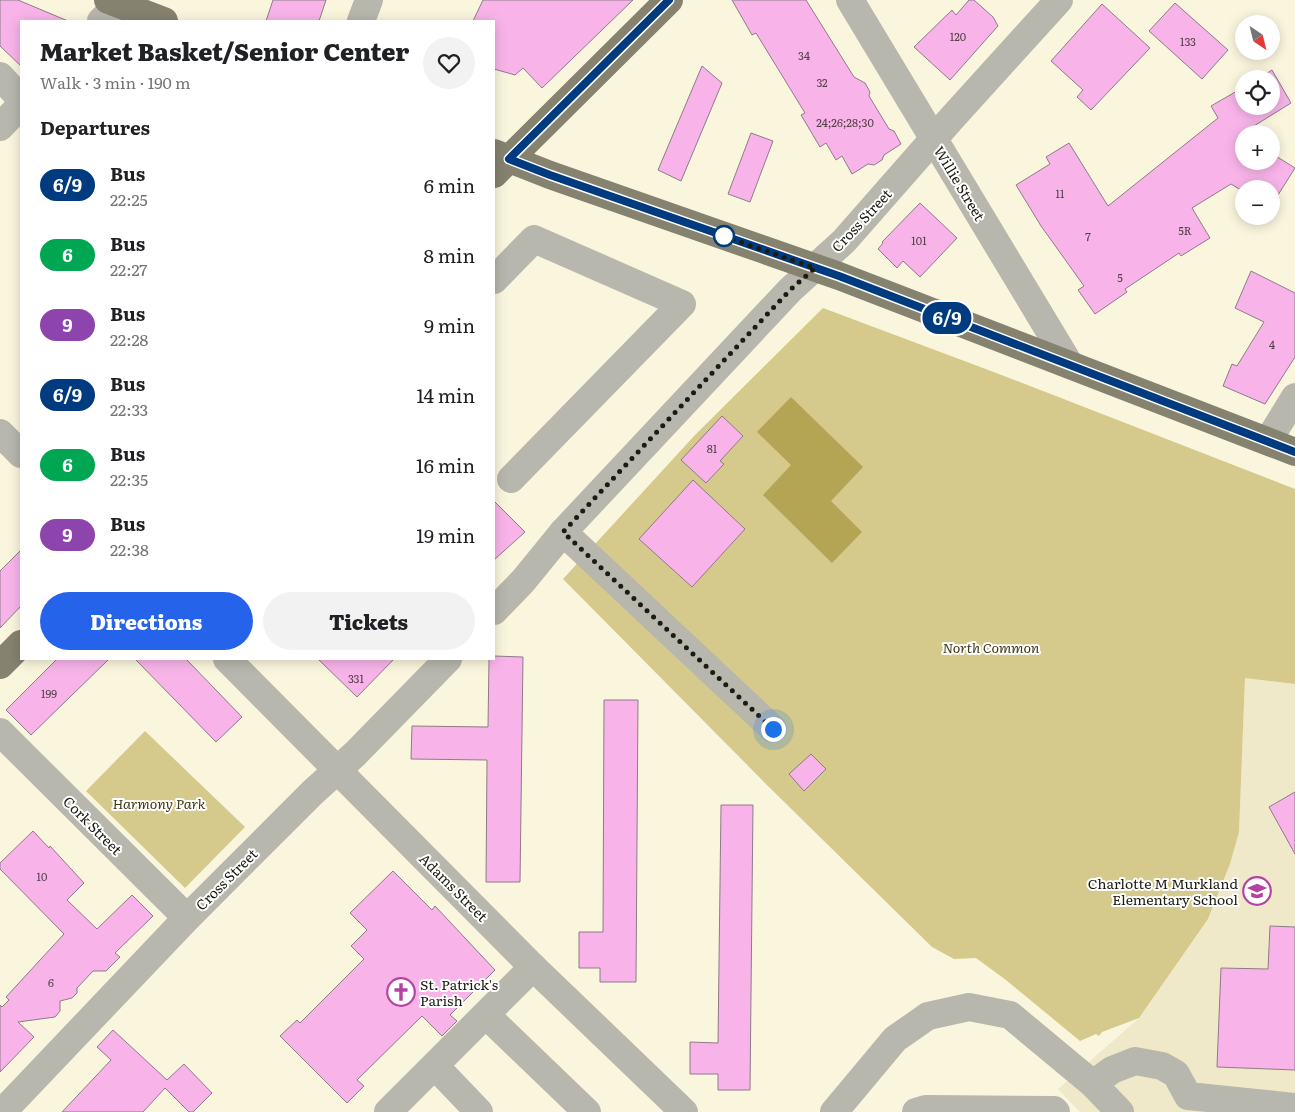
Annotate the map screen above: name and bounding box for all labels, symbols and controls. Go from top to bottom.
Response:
north arrow [1235,15,1280,60]
map controls [1235,15,1280,225]
house number: 120 [950,28,966,44]
text: Market Basket/Senior Center [40,33,409,68]
house number: 133 [1180,33,1196,49]
button: heart [423,37,475,89]
house number: 34 [798,47,810,63]
text: Walk · 3 min · 190 m [40,70,191,94]
button: locate [1235,70,1280,115]
house number: 32 [816,74,828,90]
text: Departures [40,113,150,141]
house number: 24;26;28;30 [816,114,874,130]
button: + [1235,125,1280,170]
street label: Willie Street [930,142,990,224]
text: Bus [110,159,145,187]
text: 6/9 [53,171,82,198]
text: 6 min [424,171,475,199]
button: − [1235,180,1280,225]
street label: Cross Street [826,184,896,256]
house number: 11 [1056,185,1065,201]
text: 22:25 [110,187,148,211]
house number: 5R [1178,222,1192,238]
unlabelled marker [713,225,735,247]
house number: 7 [1085,228,1091,244]
text: Bus [110,229,145,257]
house number: 101 [911,232,927,248]
text: 6 [62,241,73,268]
text: 8 min [423,241,475,269]
text: 22:27 [110,257,147,281]
house number: 5 [1117,269,1123,285]
text: Bus [110,299,145,327]
line badge: 6/9 [918,302,976,334]
text: 6/9 [932,304,962,331]
text: 9 [62,311,73,338]
text: 9 min [424,311,475,339]
text: 22:28 [110,327,148,351]
house number: 4 [1269,336,1275,352]
text: Bus [110,369,145,397]
text: 6/9 [53,381,82,408]
text: 14 min [416,381,475,409]
text: 22:33 [110,397,148,421]
text: Bus [110,439,145,467]
house number: 81 [707,440,718,456]
text: 6 [62,451,73,478]
text: 16 min [416,451,475,479]
text: 22:35 [110,467,148,491]
text: Bus [110,509,145,537]
text: 9 [62,521,73,548]
text: 19 min [416,521,475,549]
text: 22:38 [110,537,149,561]
button: Directions [40,592,253,650]
button: Tickets [263,592,475,650]
park label: North Common [943,637,1040,657]
house number: 331 [348,670,365,686]
house number: 199 [41,685,57,701]
your location [761,717,786,742]
street label: Cork Street [59,791,127,859]
park label: Harmony Park [113,793,206,813]
street label: Cross Street [191,843,262,914]
street label: Adams Street [416,849,493,926]
house number: 10 [37,868,47,884]
place label: Charlotte M Murkland Elementary School [1088,873,1238,909]
school or university icon: Charlotte M Murkland Elementary School [1242,876,1272,906]
house number: 6 [48,974,54,990]
place label: St. Patrick's Parish [420,974,498,1010]
church icon: St. Patrick's Parish [386,977,416,1007]

